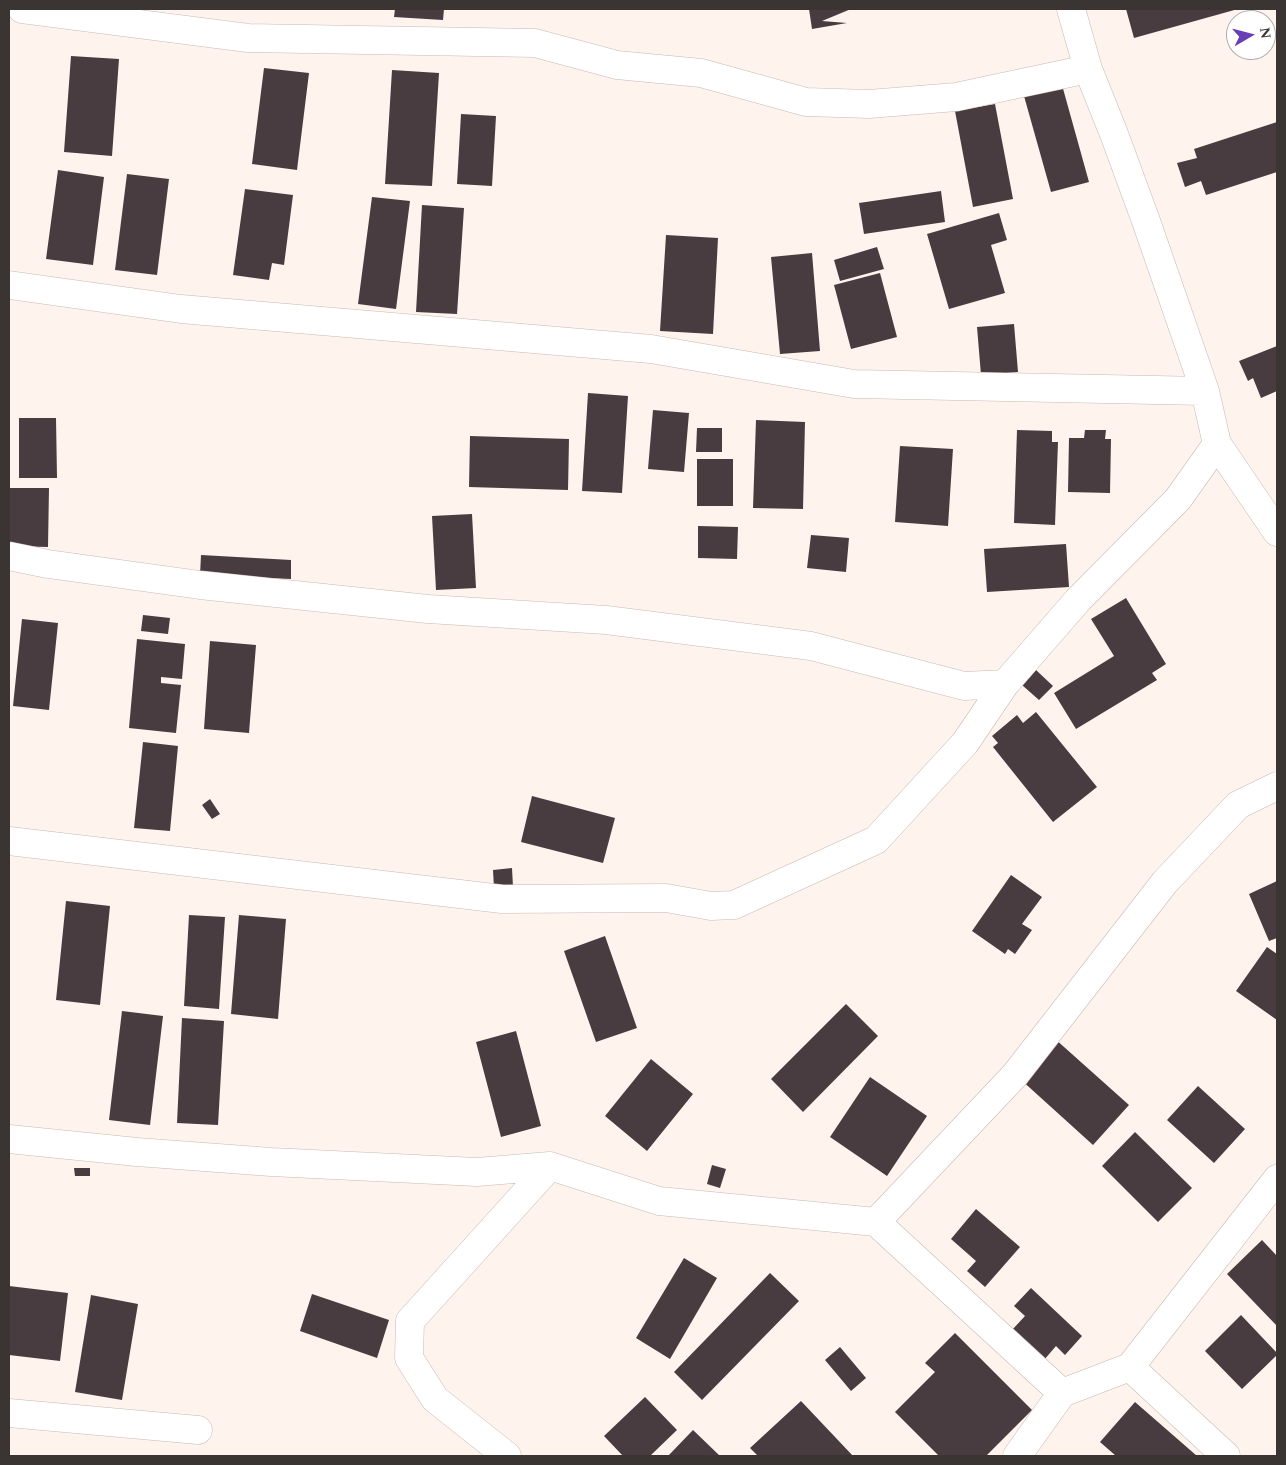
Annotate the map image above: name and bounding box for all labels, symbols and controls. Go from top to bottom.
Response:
north arrow [1226,10,1276,60]
text: N [1254,26,1277,40]

